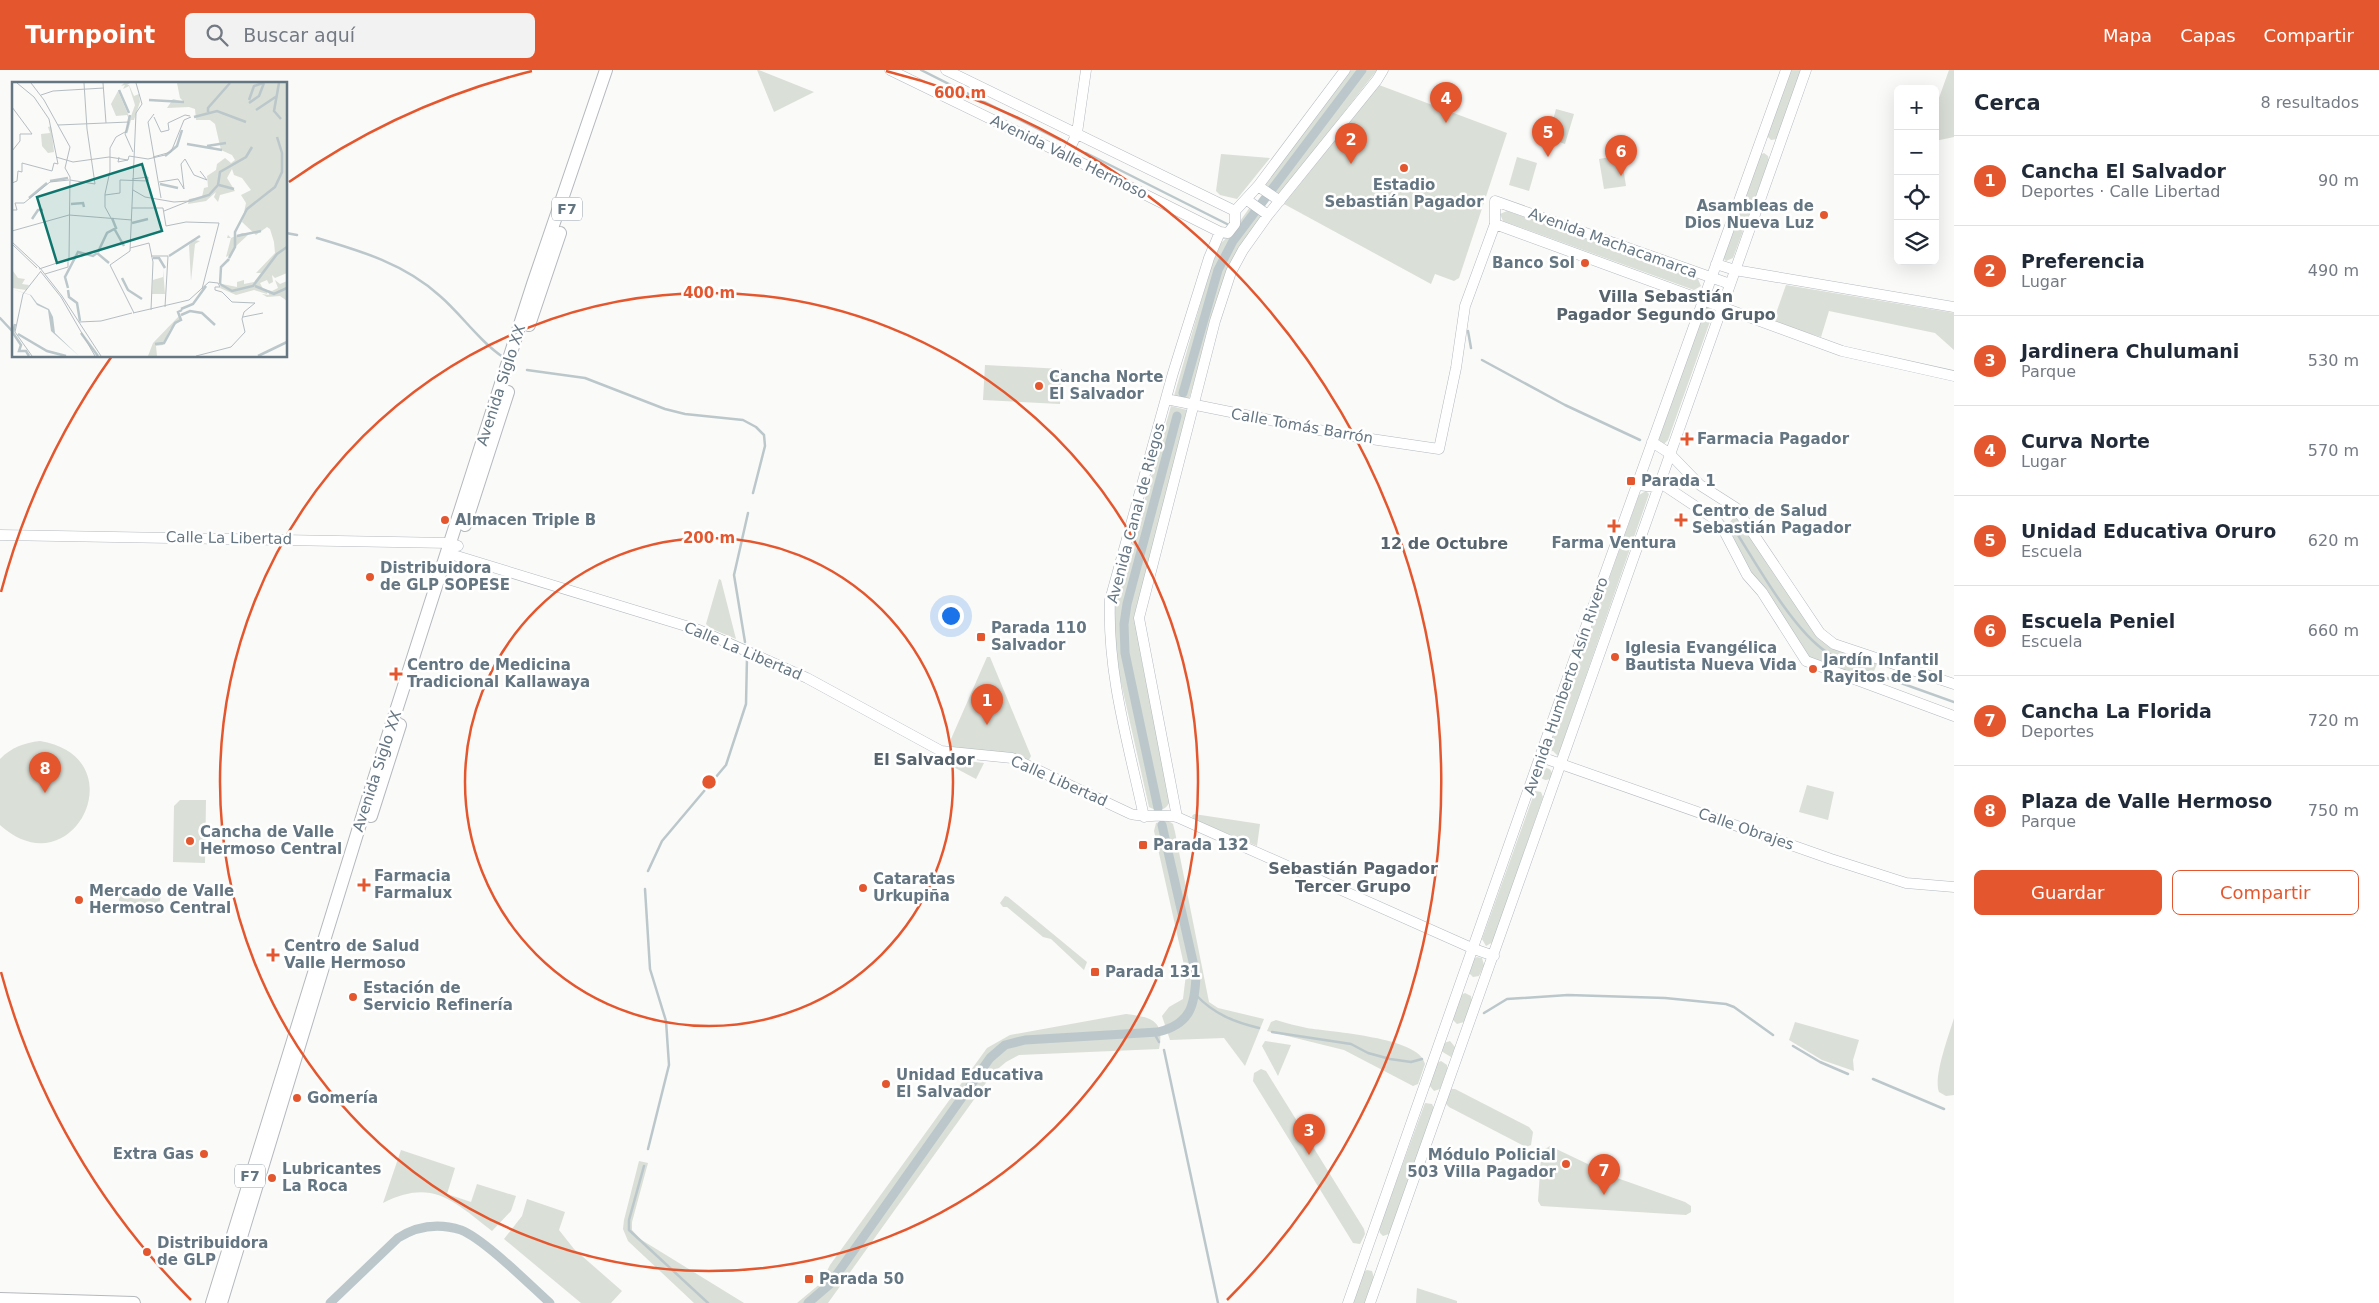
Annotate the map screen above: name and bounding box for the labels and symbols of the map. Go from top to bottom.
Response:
inset map [12,82,288,358]
pin: 4 [1430,82,1462,123]
text: 600 m [934,84,986,102]
street label: Avenida Valle Hermoso [988,111,1150,203]
pin: 5 [1532,116,1564,157]
pin: 2 [1335,123,1367,164]
pin: 6 [1605,135,1637,176]
marker: Estadio Sebastián Pagador [1398,162,1410,174]
place label: Estadio Sebastián Pagador [1324,176,1484,211]
place label: Asambleas de Dios Nueva Luz [1684,197,1814,232]
road number: F7 [552,198,582,220]
street label: Avenida Machacamarca [1526,204,1700,282]
marker: Asambleas de Dios Nueva Luz [1818,209,1830,221]
place label: Banco Sol [1492,254,1575,272]
marker: Banco Sol [1579,257,1591,269]
text: 400 m [683,284,735,302]
district label: Villa Sebastián Pagador Segundo Grupo [1556,287,1776,324]
street label: Avenida Siglo XX [473,322,529,448]
place label: Cancha Norte El Salvador [1049,368,1163,403]
marker: Cancha Norte El Salvador [1033,380,1045,392]
street label: Calle Tomás Barrón [1229,405,1375,447]
street label: Avenida Canal de Riegos [1103,421,1169,605]
place label: Farmacia Pagador [1697,430,1850,448]
marker: Farmacia Pagador [1681,433,1693,445]
place label: Parada 1 [1641,472,1716,490]
marker: Parada 1 [1625,475,1637,487]
place label: Centro de Salud Sebastián Pagador [1692,502,1852,537]
place label: Almacen Triple B [455,511,596,529]
marker: Centro de Salud Sebastián Pagador [1674,513,1688,527]
marker: Almacen Triple B [439,514,451,526]
marker: Farma Ventura [1608,520,1620,532]
street label: Calle La Libertad [166,528,292,548]
text: 200 m [683,529,735,547]
district label: 12 de Octubre [1380,534,1508,553]
place label: Farma Ventura [1552,534,1676,552]
place label: Distribuidora de GLP SOPESE [380,559,510,594]
marker: Distribuidora de GLP SOPESE [364,571,376,583]
street label: Avenida Humberto Asín Rivero [1520,575,1612,797]
your location [938,603,964,629]
street label: Calle La Libertad [681,618,805,684]
place label: Parada 110 Salvador [991,619,1087,654]
marker: Parada 110 Salvador [975,631,987,643]
place label: Iglesia Evangélica Bautista Nueva Vida [1625,639,1797,674]
marker: Iglesia Evangélica Bautista Nueva Vida [1609,651,1621,663]
place label: Jardín Infantil Rayitos de Sol [1822,651,1943,686]
place label: Centro de Medicina Tradicional Kallawaya [407,656,590,691]
marker: Jardín Infantil Rayitos de Sol [1807,663,1819,675]
marker: Centro de Medicina Tradicional Kallawaya [389,667,403,681]
pin: 1 [971,684,1003,725]
street label: Avenida Siglo XX [349,708,405,834]
district label: El Salvador [873,750,975,769]
pin: 8 [29,752,61,793]
street label: Calle Libertad [1008,752,1110,810]
centre of rings [700,773,718,791]
street label: Calle Obrajes [1696,804,1796,854]
place label: Cancha de Valle Hermoso Central [200,823,342,858]
marker: Cancha de Valle Hermoso Central [184,835,196,847]
place label: Parada 132 [1153,836,1249,854]
marker: Parada 132 [1137,839,1149,851]
district label: Sebastián Pagador Tercer Grupo [1268,859,1438,896]
place label: Farmacia Farmalux [374,867,452,902]
place label: Cataratas Urkupiña [873,870,955,905]
marker: Farmacia Farmalux [358,879,370,891]
place label: Mercado de Valle Hermoso Central [89,882,234,917]
marker: Cataratas Urkupiña [857,882,869,894]
marker: Mercado de Valle Hermoso Central [73,894,85,906]
place label: Centro de Salud Valle Hermoso [284,937,420,972]
marker: Centro de Salud Valle Hermoso [266,948,280,962]
place label: Parada 131 [1105,963,1201,981]
marker: Parada 131 [1089,966,1101,978]
place label: Estación de Servicio Refinería [363,979,513,1014]
marker: Estación de Servicio Refinería [347,991,359,1003]
place label: Unidad Educativa El Salvador [896,1066,1044,1101]
marker: Unidad Educativa El Salvador [880,1078,892,1090]
place label: Gomería [307,1089,378,1107]
marker: Gomería [291,1092,303,1104]
pin: 3 [1293,1114,1325,1155]
place label: Extra Gas [113,1145,194,1163]
place label: Módulo Policial 503 Villa Pagador [1407,1146,1557,1181]
marker: Extra Gas [198,1148,210,1160]
pin: 7 [1588,1154,1620,1195]
marker: Módulo Policial 503 Villa Pagador [1560,1158,1572,1170]
place label: Lubricantes La Roca [282,1160,382,1195]
road number: F7 [235,1164,265,1188]
marker: Lubricantes La Roca [266,1172,278,1184]
place label: Distribuidora de GLP [157,1234,268,1269]
marker: Distribuidora de GLP [141,1246,153,1258]
place label: Parada 50 [819,1270,904,1288]
marker: Parada 50 [803,1273,815,1285]

